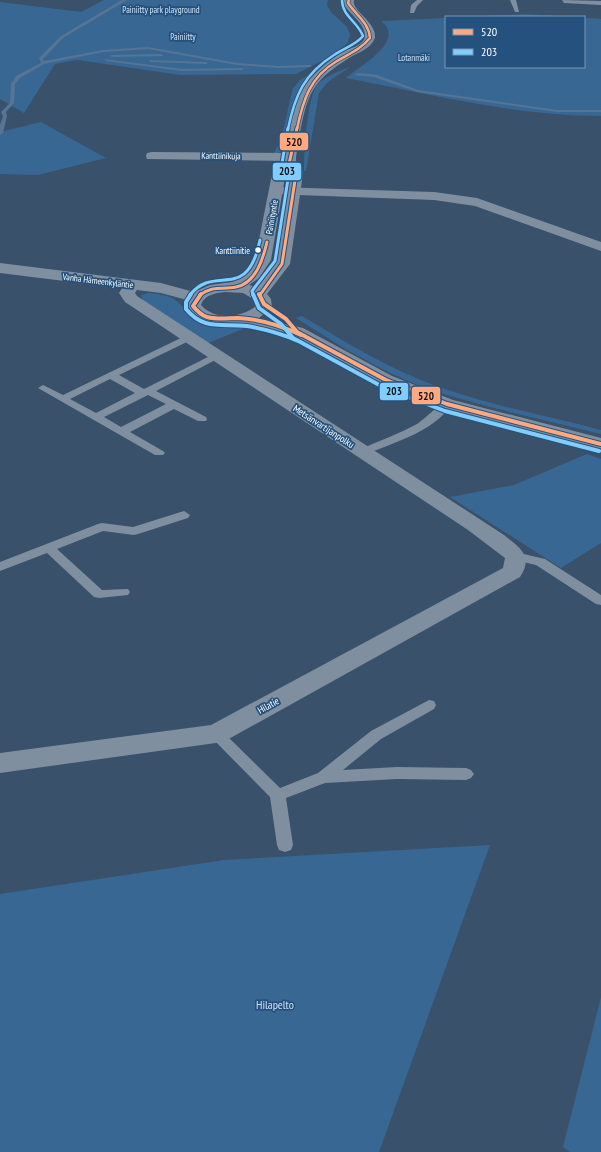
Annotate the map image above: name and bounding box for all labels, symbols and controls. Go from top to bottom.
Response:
park label: Painiitty park playground [122,4,200,15]
legend [445,16,585,68]
text: 520 [481,24,497,39]
park label: Painiitty [170,31,196,42]
text: 203 [481,44,497,59]
park label: Lotanmäki [398,52,430,63]
line badge: 520 [279,132,309,151]
text: 520 [286,135,302,149]
street label: Kanttiinikuja [201,150,241,162]
line badge: 203 [272,162,302,181]
text: 203 [279,164,295,178]
street label: Painiityntie [263,198,280,235]
place label: Kanttiinitie [215,245,250,256]
marker: Kanttiinitie [253,245,263,255]
street label: Vanha Hämeenkyläntie [61,271,134,290]
line badge: 203 [379,382,409,401]
text: 203 [386,384,402,398]
line badge: 520 [411,386,441,405]
text: 520 [418,389,434,403]
street label: Metsänvartijanpolku [291,402,357,451]
street label: Hilatie [255,694,281,717]
park label: Hilapelto [256,997,294,1012]

